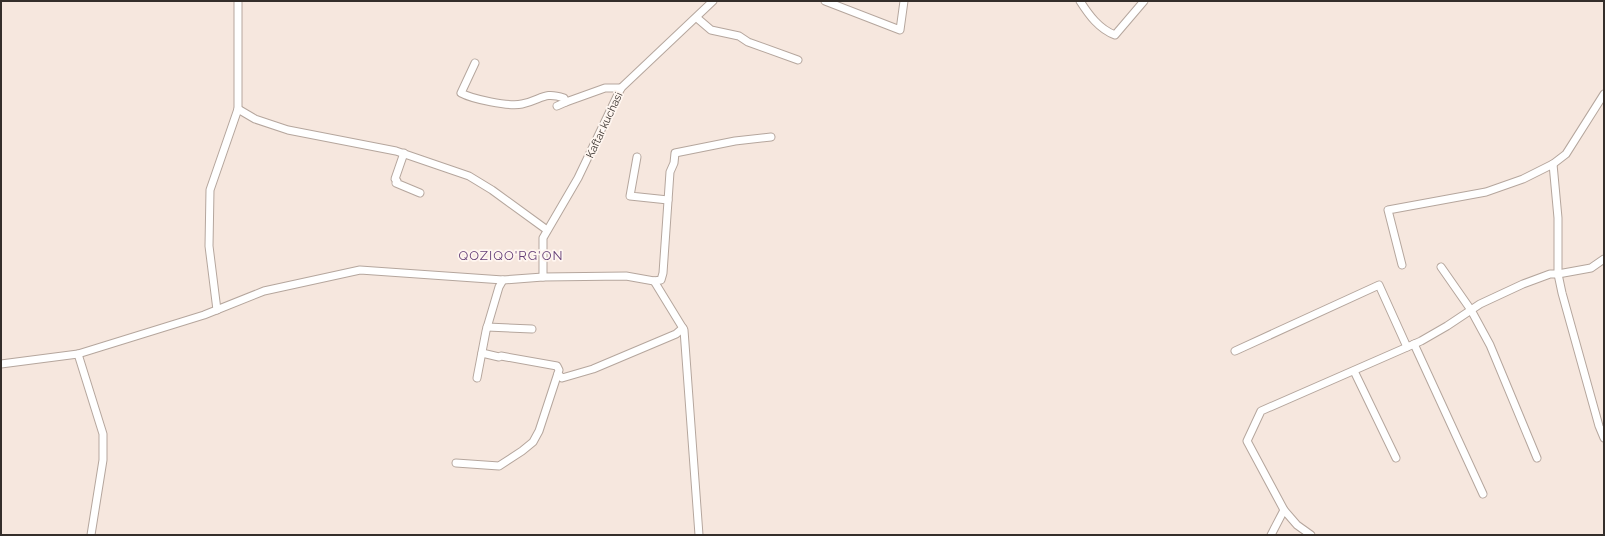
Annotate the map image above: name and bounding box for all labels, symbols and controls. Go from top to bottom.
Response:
street label: Kaftar kuchasi [584,90,625,160]
district label: QOZIQO'RG'ON [459,248,563,263]

